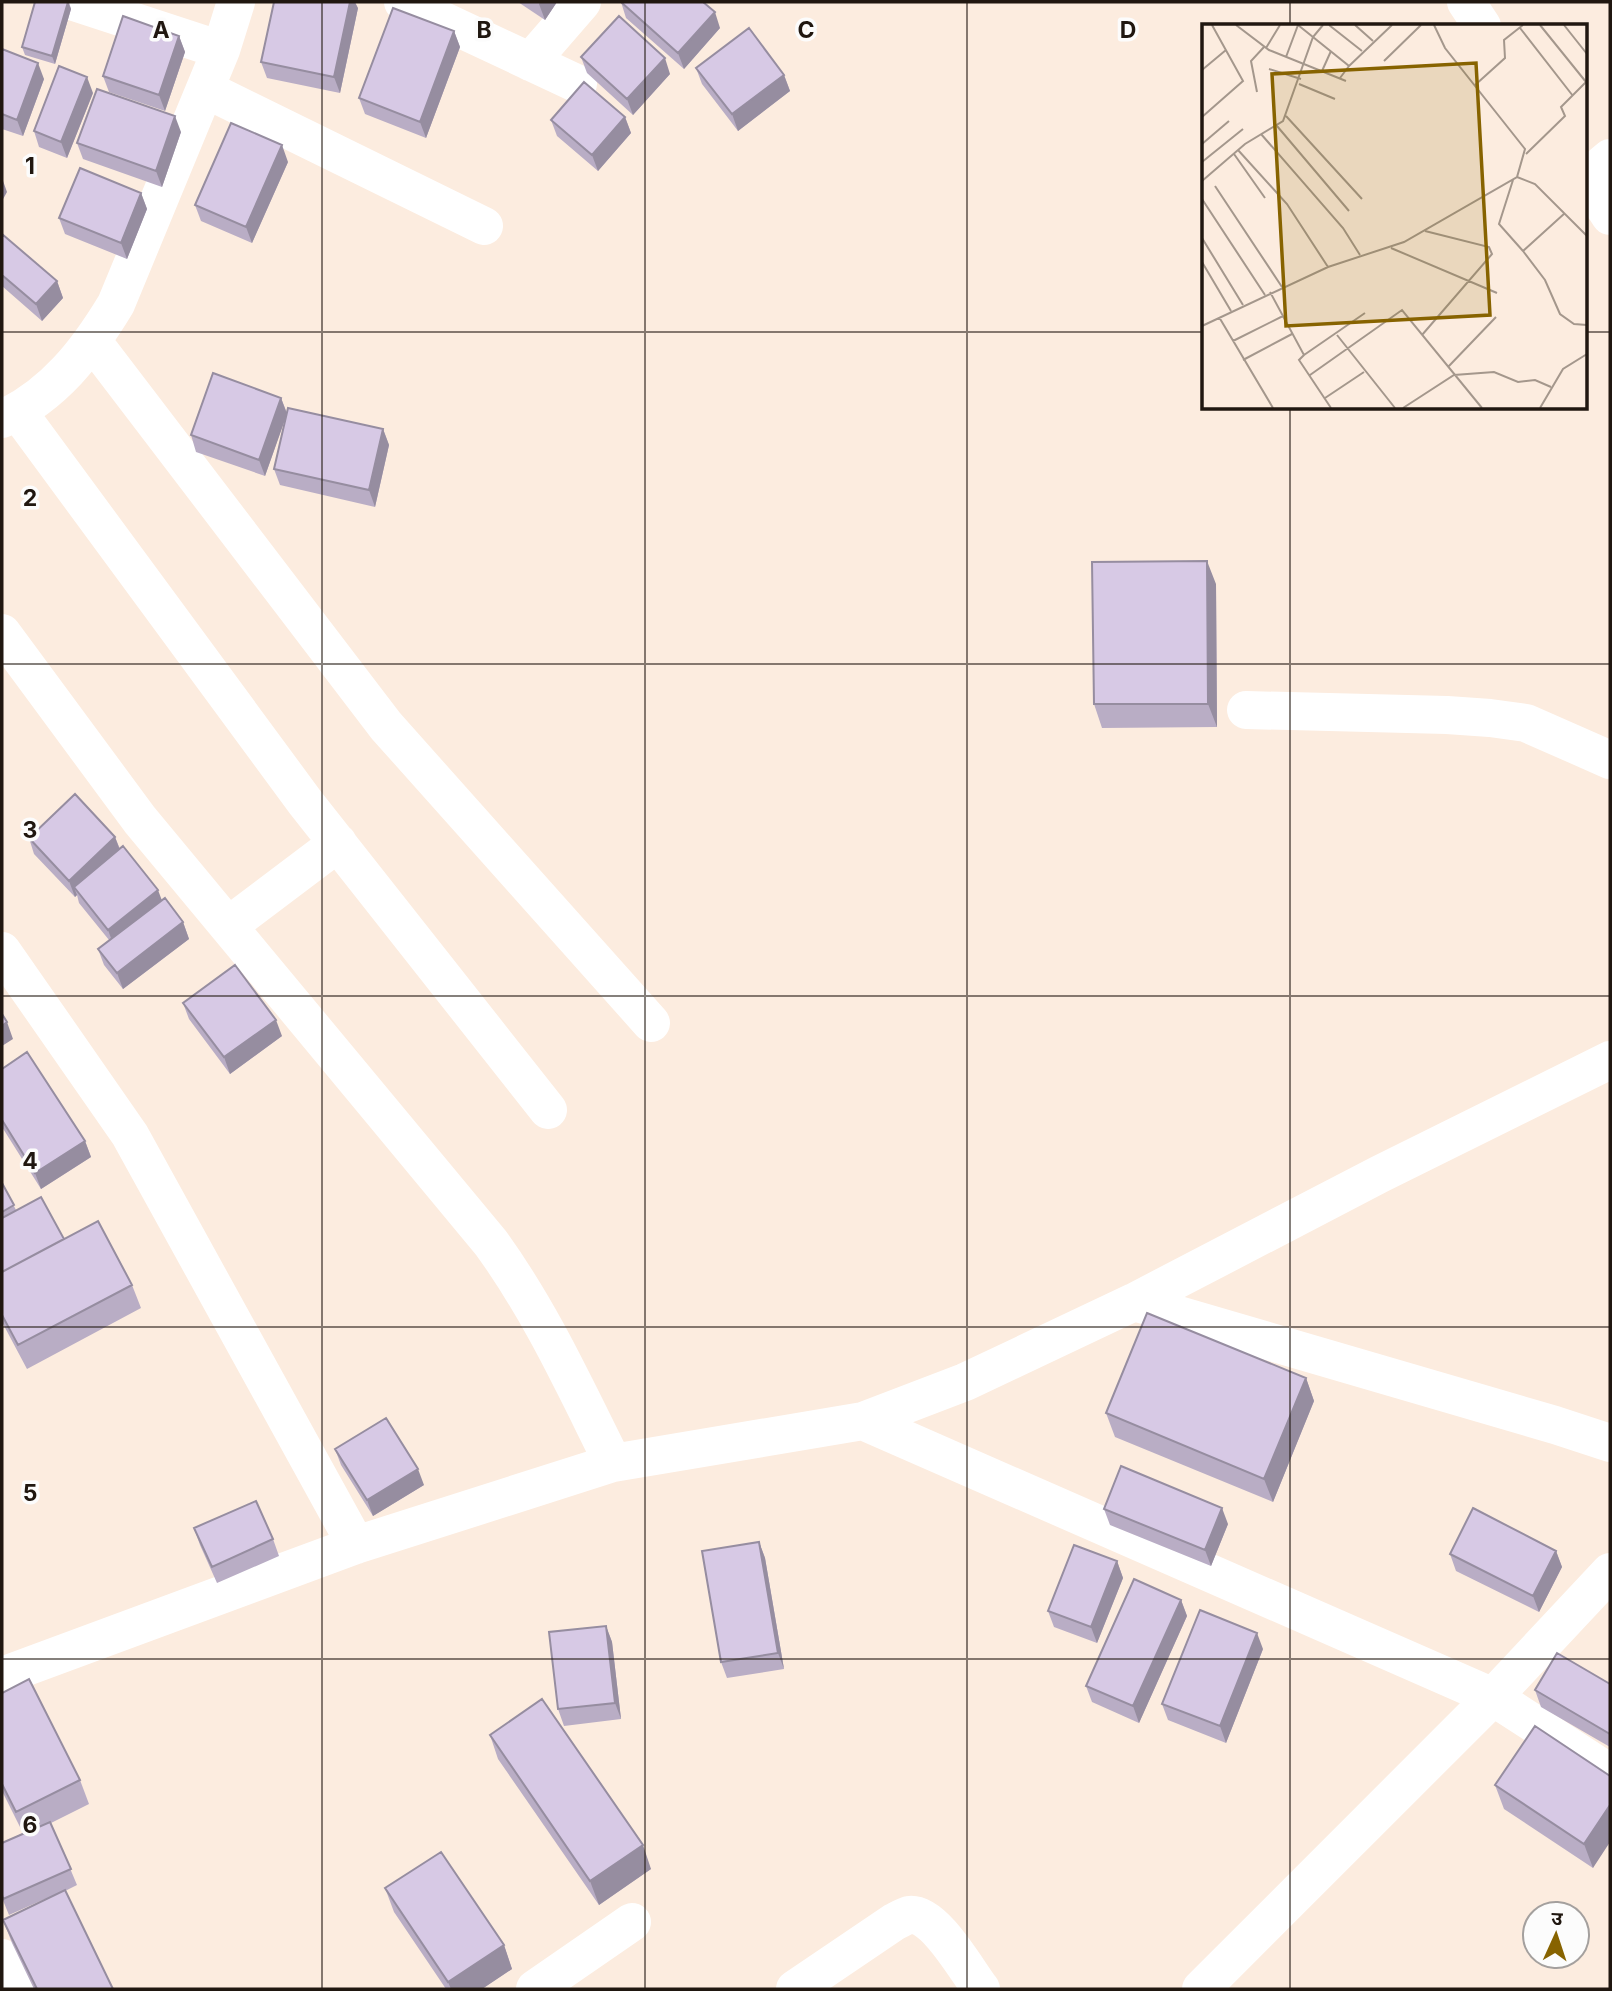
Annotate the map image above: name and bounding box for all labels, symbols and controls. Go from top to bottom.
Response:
text: A [152,16,170,44]
text: B [476,16,492,44]
text: C [797,16,815,44]
text: D [1120,16,1136,44]
inset map [1202,24,1588,410]
text: 1 [25,152,35,180]
text: 2 [23,484,37,512]
text: 3 [23,816,37,844]
text: 4 [22,1147,38,1175]
text: 5 [23,1479,37,1507]
text: 6 [23,1811,37,1839]
north arrow [1521,1900,1591,1970]
text: उ [1551,1907,1564,1930]

